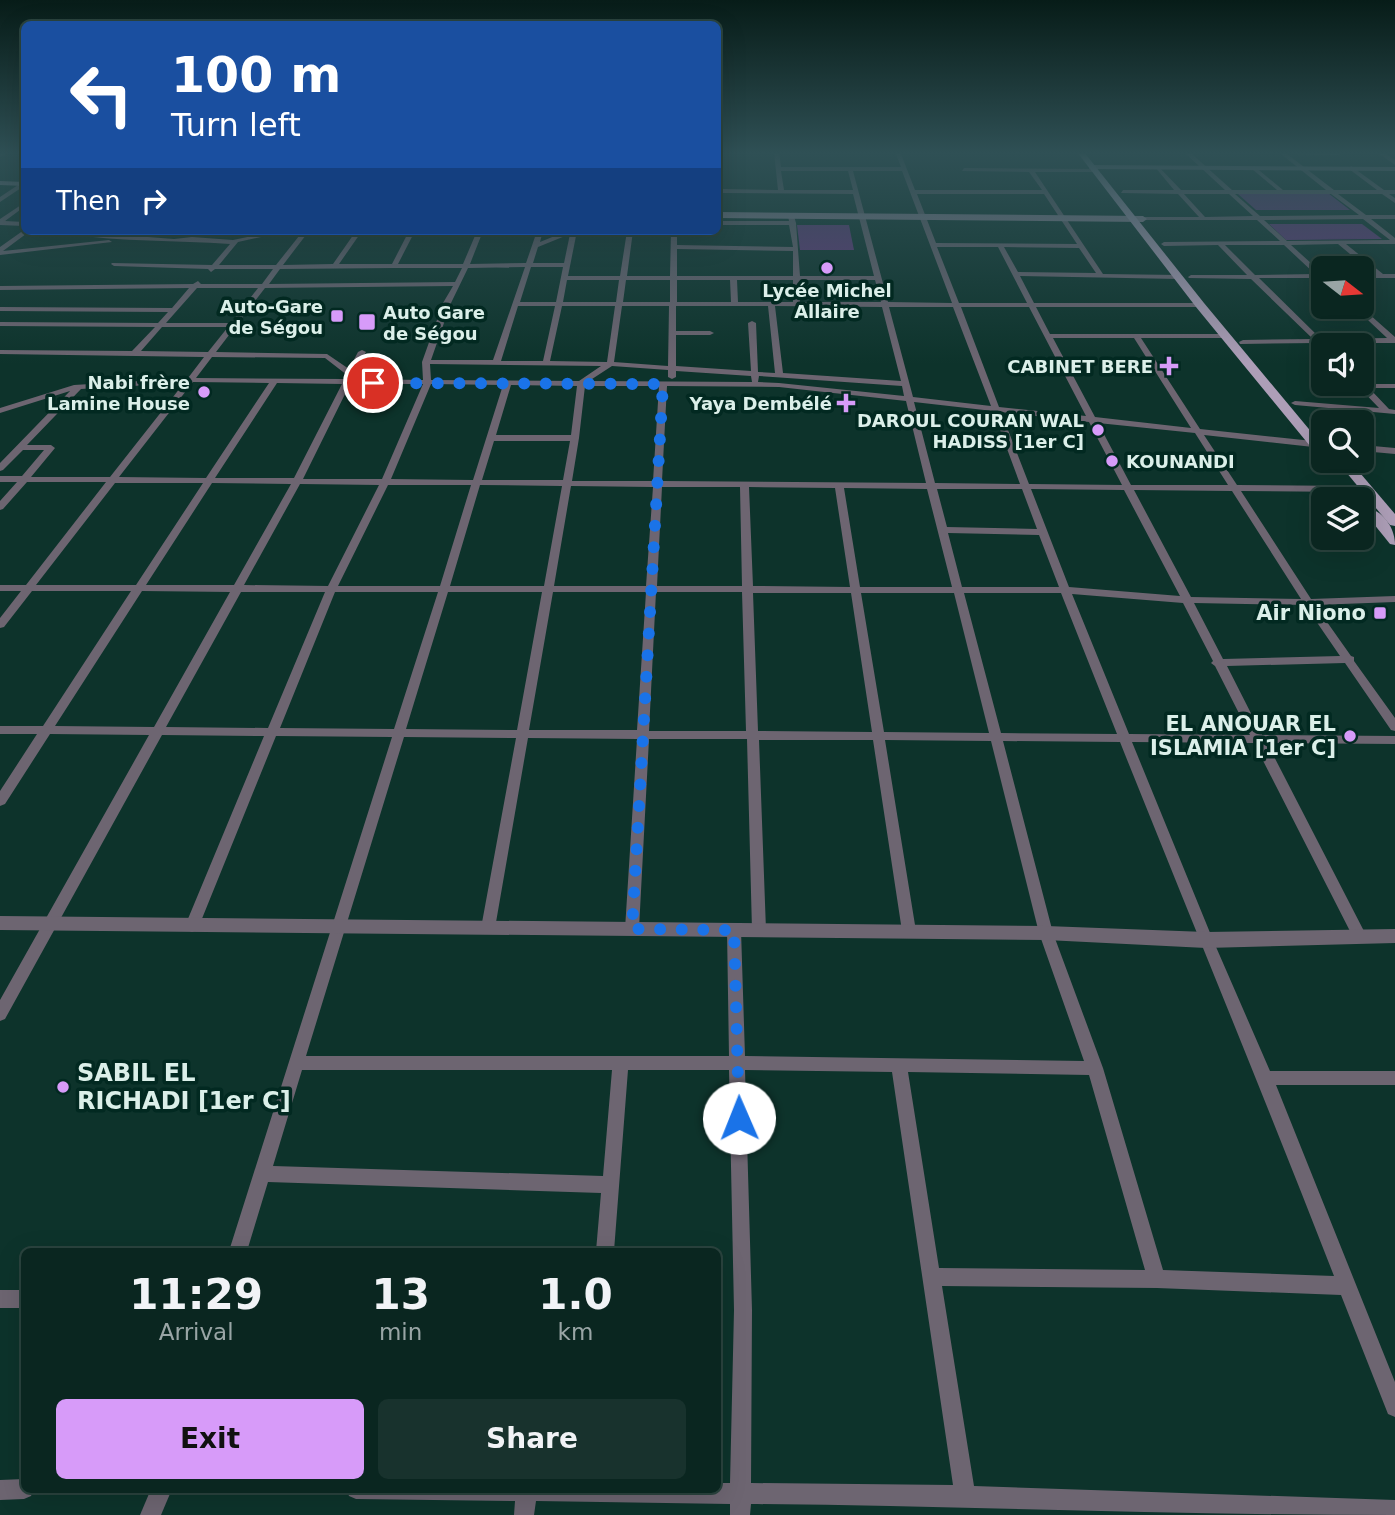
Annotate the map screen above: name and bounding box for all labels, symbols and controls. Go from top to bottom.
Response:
text: 100 m [171,47,341,104]
icon: left [56,49,147,140]
text: Turn left [171,106,301,144]
icon: right [135,182,173,220]
text: Then [56,186,121,216]
north arrow [1311,256,1374,318]
map controls [1311,256,1374,550]
marker: Lycée Michel Allaire [819,260,835,276]
place label: Lycée Michel Allaire [762,280,892,322]
place label: Auto-Gare de Ségou [220,296,323,338]
place label: Auto Gare de Ségou [383,302,485,344]
marker: Auto-Gare de Ségou [329,308,345,324]
marker: Auto Gare de Ségou [357,312,377,332]
button: sound [1311,333,1374,396]
pin [343,353,403,413]
place label: CABINET BERE [1007,356,1153,377]
marker: CABINET BERE [1159,356,1179,376]
icon: arrive [354,364,392,402]
place label: Nabi frère Lamine House [47,372,190,414]
marker: Nabi frère Lamine House [196,384,212,400]
place label: Yaya Dembélé [689,393,832,414]
marker: Yaya Dembélé [838,395,854,411]
place label: DAROUL COURAN WAL HADISS [1er C] [857,410,1084,452]
button: search [1311,410,1374,473]
marker: DAROUL COURAN WAL HADISS [1er C] [1090,422,1106,438]
place label: KOUNANDI [1126,451,1235,472]
marker: KOUNANDI [1104,453,1120,469]
button: layers [1311,487,1374,550]
place label: Air Niono [1256,601,1366,625]
marker: Air Niono [1372,605,1388,621]
place label: EL ANOUAR EL ISLAMIA [1er C] [1150,712,1336,760]
marker: EL ANOUAR EL ISLAMIA [1er C] [1342,728,1358,744]
place label: SABIL EL RICHADI [1er C] [77,1059,291,1115]
marker: SABIL EL RICHADI [1er C] [55,1079,71,1095]
position arrow [702,1081,776,1155]
text: 11:29 [129,1270,263,1319]
text: 13 [371,1270,430,1319]
text: 1.0 [538,1270,613,1319]
text: Arrival [159,1319,234,1345]
text: min [379,1319,422,1345]
text: km [558,1319,593,1345]
button: Exit [56,1399,364,1479]
button: Share [378,1399,686,1479]

